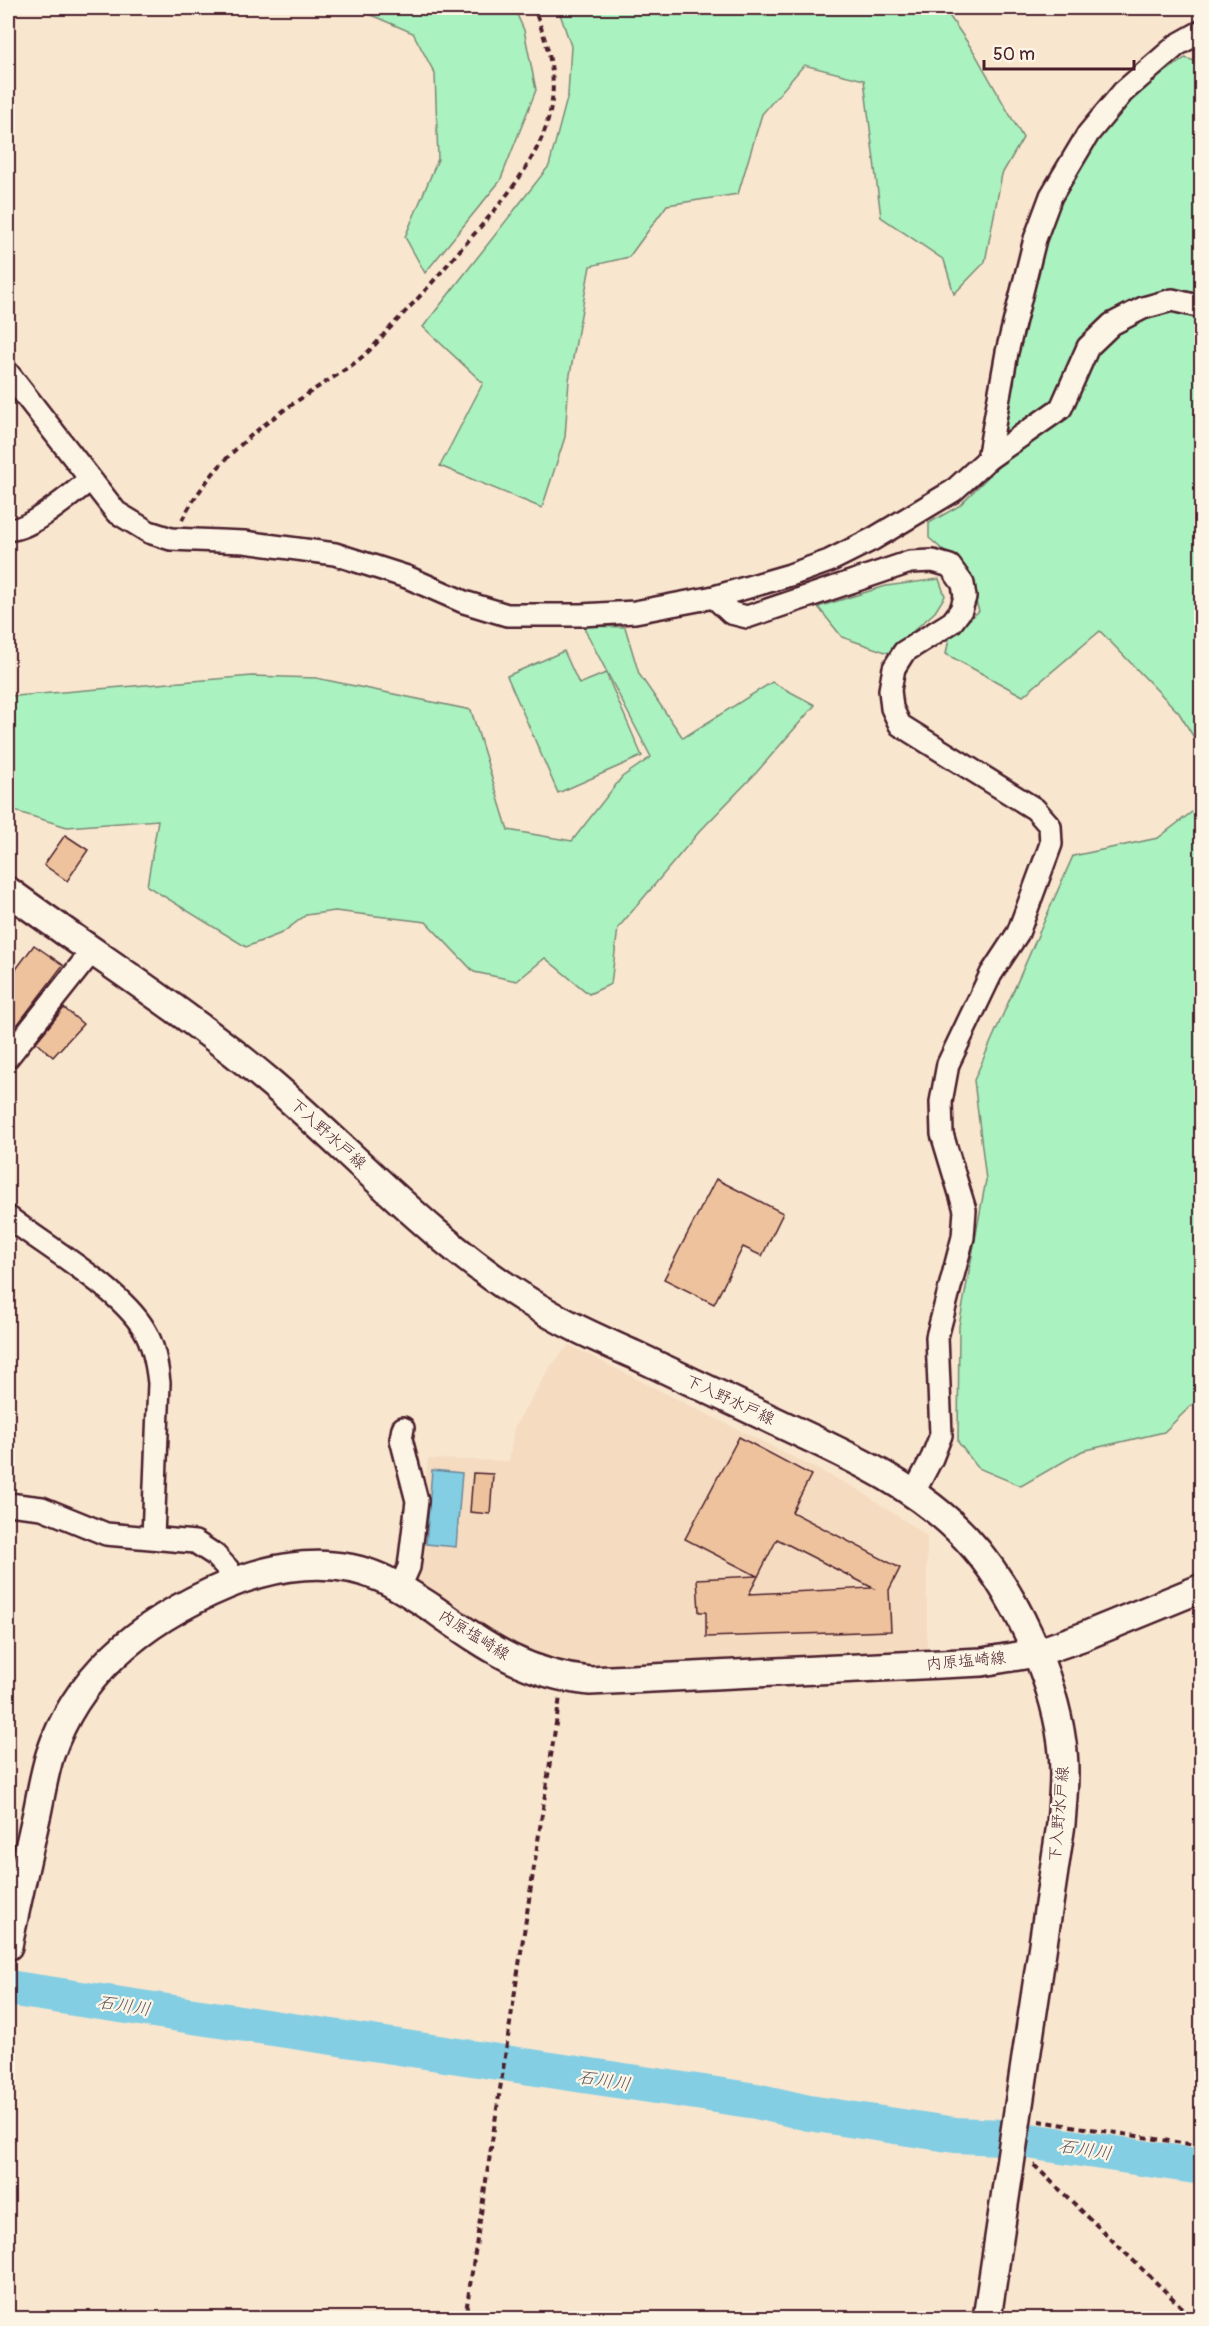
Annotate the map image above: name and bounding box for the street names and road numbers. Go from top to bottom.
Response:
street label: 下入野水戸線 [286,1094,370,1174]
street label: 下入野水戸線 [682,1371,778,1429]
street label: 内原塩崎線 [435,1605,513,1665]
street label: 内原塩崎線 [925,1648,1007,1674]
street label: 下入野水戸線 [1045,1765,1073,1863]

